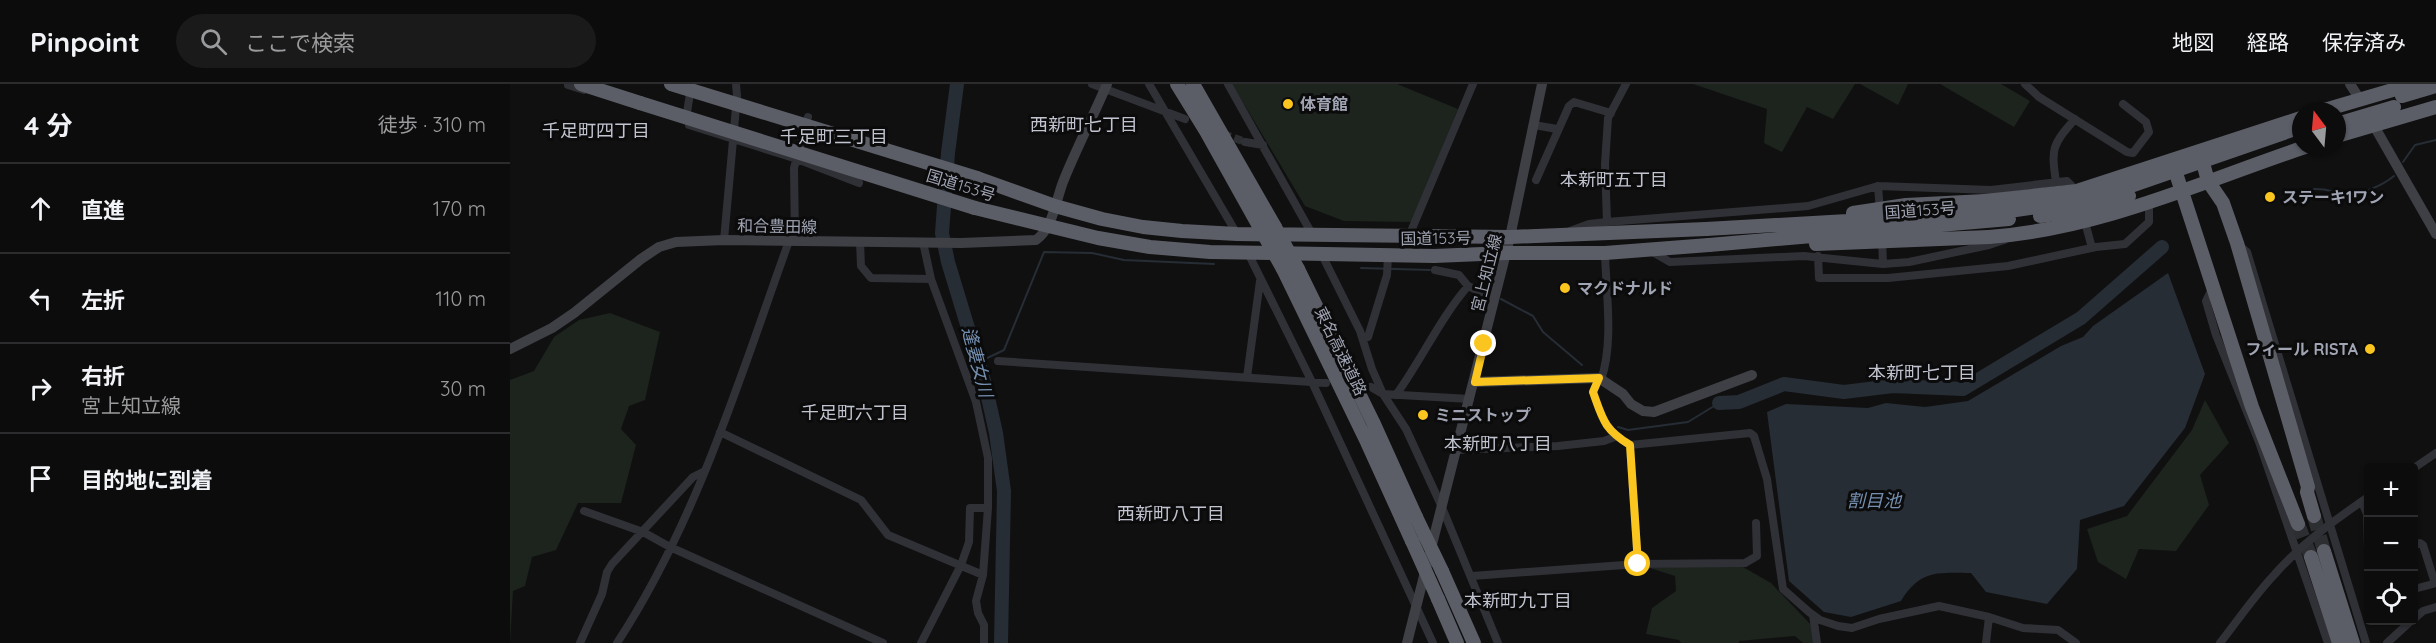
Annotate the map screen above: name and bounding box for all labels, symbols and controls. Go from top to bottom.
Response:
search box [176,14,596,68]
text: Pinpoint [30,24,140,59]
icon: search [197,25,230,58]
text: ここで検索 [245,29,355,57]
text: 地図 [2172,29,2214,55]
text: 経路 [2247,29,2289,55]
text: 保存済み [2322,29,2406,55]
place label: 体育館 [1300,94,1348,114]
marker: 体育館 [1281,97,1295,111]
north arrow [2292,102,2346,156]
text: 4 分 [24,109,73,142]
text: 徒歩 · 310 m [378,112,486,137]
district label: 西新町七丁目 [1030,113,1138,136]
district label: 千足町四丁目 [542,119,650,142]
district label: 千足町三丁目 [780,125,888,148]
street label: 国道153号 [924,165,998,205]
district label: 本新町五丁目 [1560,168,1668,191]
place label: ステーキ1ワン [2282,187,2384,207]
marker: ステーキ1ワン [2263,190,2277,204]
icon: ahead [24,192,57,225]
text: 直進 [81,196,125,224]
text: 170 m [433,196,486,221]
street label: 国道153号 [1884,198,1956,222]
street label: 和合豊田線 [737,215,817,237]
street label: 国道153号 [1400,227,1472,249]
street label: 宮上知立線 [1467,232,1505,314]
place label: マクドナルド [1577,278,1673,298]
marker: マクドナルド [1558,281,1572,295]
icon: left [24,282,57,315]
text: 左折 [81,286,125,314]
text: 110 m [436,286,486,311]
street label: 東名高速道路 [1311,303,1371,399]
water label: 逢妻女川 [957,324,998,402]
route end [1470,330,1496,356]
place label: フィール RISTA [2245,339,2359,359]
marker: フィール RISTA [2363,342,2377,356]
district label: 本新町七丁目 [1868,361,1976,384]
text: 右折 [81,362,125,390]
icon: right [24,372,57,405]
text: 30 m [440,376,486,401]
text: 宮上知立線 [81,393,181,418]
district label: 千足町六丁目 [801,401,909,424]
place label: ミニストップ [1435,405,1531,425]
marker: ミニストップ [1416,408,1430,422]
district label: 本新町八丁目 [1444,432,1552,455]
icon: arrive [24,462,57,495]
map controls [2364,463,2418,625]
button: + [2364,463,2418,517]
text: 目的地に到着 [81,466,213,494]
water label: 割目池 [1847,489,1903,512]
district label: 西新町八丁目 [1117,502,1225,525]
button: − [2364,517,2418,571]
route start [1624,550,1650,576]
button: locate [2364,571,2418,625]
district label: 本新町九丁目 [1464,589,1572,612]

